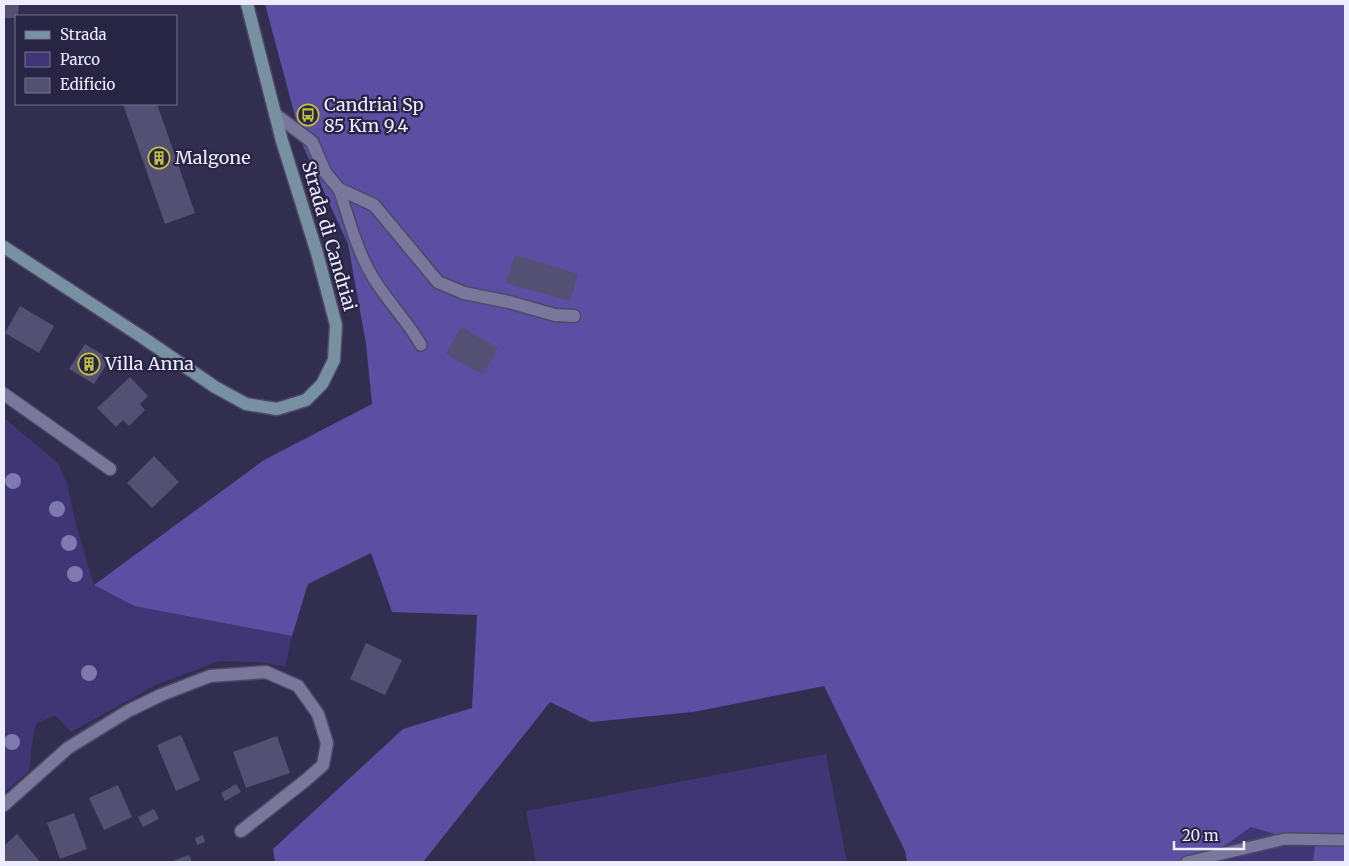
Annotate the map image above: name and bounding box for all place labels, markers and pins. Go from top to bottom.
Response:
place label: Candriai Sp 85 Km 9.4 [324,93,424,137]
bus stop icon: Candriai Sp 85 Km 9.4 [296,103,320,127]
building icon: Malgone [147,146,171,170]
place label: Malgone [175,146,251,169]
building icon: Villa Anna [77,352,101,376]
place label: Villa Anna [104,352,194,375]

